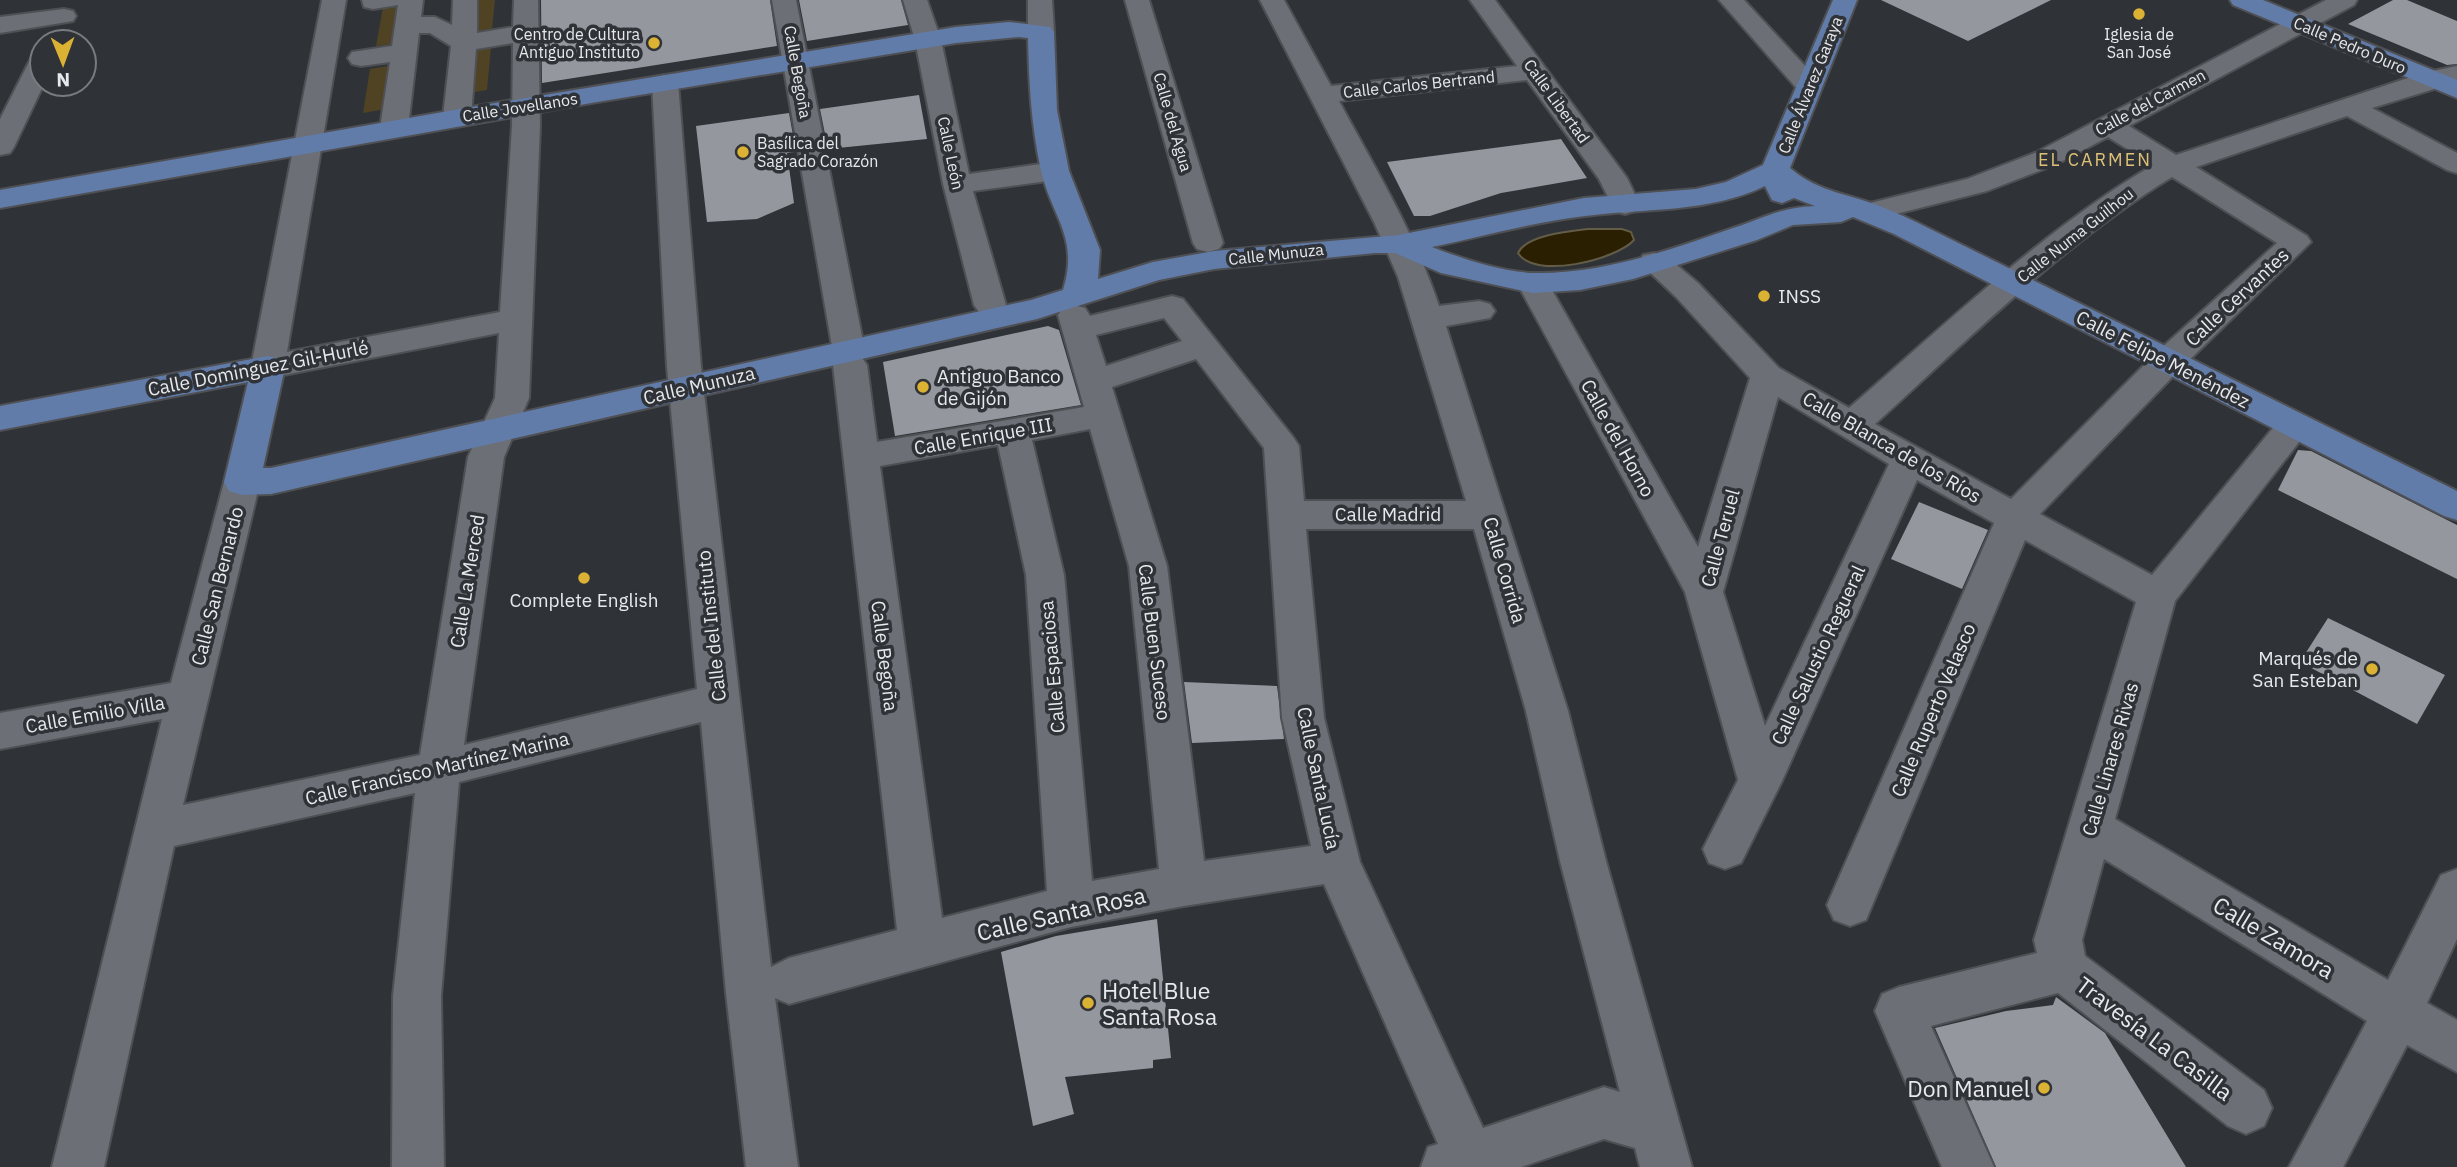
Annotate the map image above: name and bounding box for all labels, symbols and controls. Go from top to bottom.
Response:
marker: Iglesia de San José [2131,6,2147,22]
street label: Calle Pedro Duro [2291,12,2409,78]
street label: Calle Álvarez Garaya [1772,13,1847,157]
place label: Centro de Cultura Antiguo Instituto [514,24,640,62]
street label: Calle Begoña [780,24,816,120]
place label: Iglesia de San José [2104,24,2174,62]
north arrow [28,28,98,98]
marker: Centro de Cultura Antiguo Instituto [646,35,662,51]
street label: Calle Libertad [1520,55,1594,147]
street label: Calle del Carmen [2091,65,2209,139]
street label: Calle Carlos Bertrand [1342,66,1496,102]
text: N [56,68,70,92]
street label: Calle del Agua [1149,70,1197,174]
street label: Calle Jovellanos [461,88,579,126]
street label: Calle León [933,115,969,191]
place label: Basílica del Sagrado Corazón [757,133,878,171]
marker: Basílica del Sagrado Corazón [735,144,751,160]
district label: EL CARMEN [2038,148,2152,171]
street label: Calle Numa Guilhou [2013,183,2137,287]
street label: Calle Munuza [1227,239,1325,269]
street label: Calle Cervantes [2180,243,2294,351]
place label: INSS [1778,284,1821,308]
marker: INSS [1756,288,1772,304]
street label: Calle Felipe Menéndez [2072,305,2254,413]
street label: Calle Dominguez Gil-Hurlé [146,335,370,401]
street label: Calle Munuza [641,360,757,410]
place label: Antiguo Banco de Gijón [937,364,1061,410]
street label: Calle del Horno [1576,375,1660,501]
marker: Antiguo Banco de Gijón [915,379,931,395]
street label: Calle Blanca de los Ríos [1798,386,1986,508]
street label: Calle Enrique III [912,412,1054,460]
street label: Calle Teruel [1695,486,1745,590]
street label: Calle Madrid [1335,502,1441,526]
street label: Calle San Bernardo [186,504,248,668]
street label: Calle La Merced [445,513,489,649]
street label: Calle Corrida [1478,514,1532,626]
street label: Calle del Instituto [691,549,731,703]
street label: Calle Salustio Regueral [1766,561,1870,749]
street label: Calle Buen Suceso [1133,562,1177,722]
marker: Complete English [576,570,592,586]
place label: Complete English [509,588,659,612]
street label: Calle Begoña [866,599,904,713]
street label: Calle Espaciosa [1034,600,1070,734]
street label: Calle Ruperto Velasco [1886,620,1980,800]
place label: Marqués de San Esteban [2252,646,2358,692]
marker: Marqués de San Esteban [2364,661,2380,677]
street label: Calle Linares Rivas [2077,679,2143,839]
street label: Calle Emilio Villa [23,690,167,738]
street label: Calle Santa Lucía [1292,705,1346,851]
street label: Calle Francisco Martínez Marina [303,726,571,810]
street label: Calle Santa Rosa [974,879,1148,947]
street label: Calle Zamora [2208,889,2340,985]
street label: Travesía La Casilla [2071,969,2239,1107]
place label: Hotel Blue Santa Rosa [1102,975,1217,1031]
marker: Hotel Blue Santa Rosa [1080,995,1096,1011]
place label: Don Manuel [1907,1073,2030,1103]
marker: Don Manuel [2036,1080,2052,1096]

